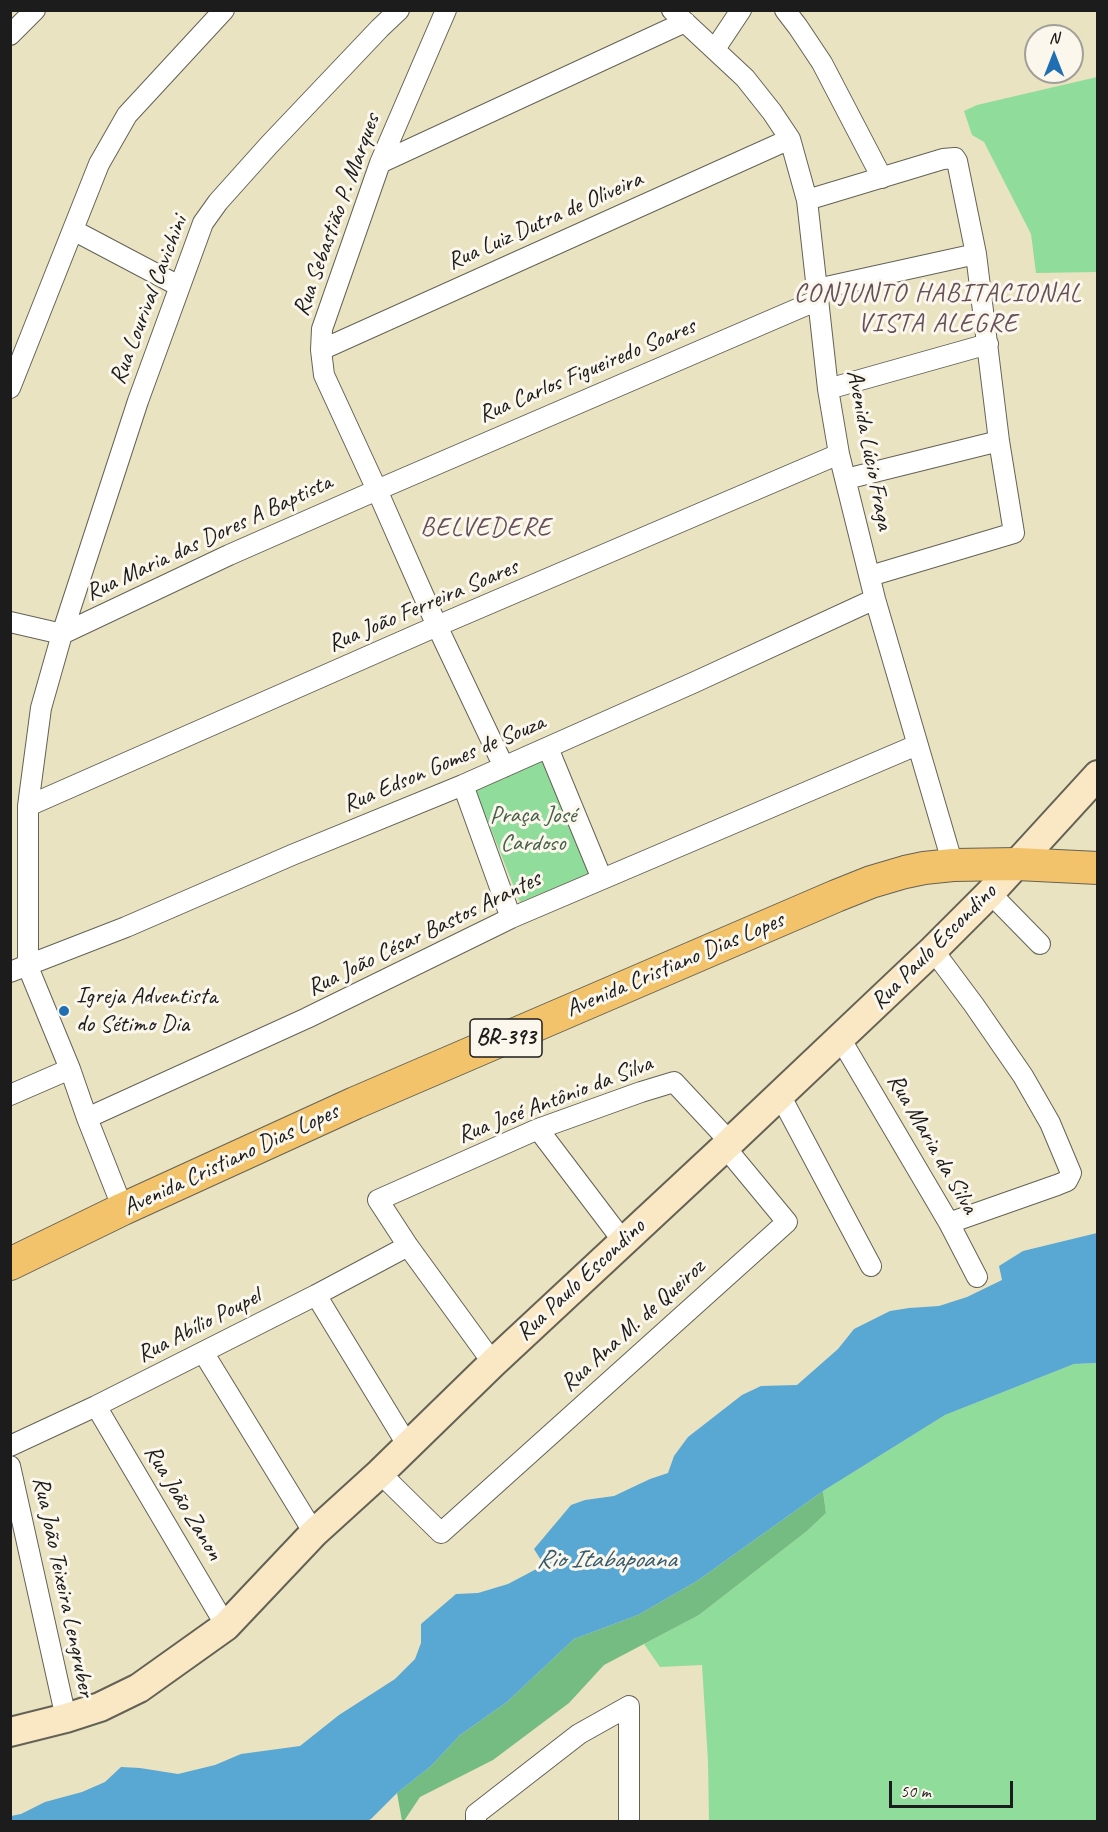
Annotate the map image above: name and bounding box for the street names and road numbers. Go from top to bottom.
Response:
street label: Rua Sebastião P. Marques [287,110,387,320]
street label: Rua Luiz Dutra de Oliveira [443,165,647,277]
street label: Rua Lourival Cavichini [104,212,194,388]
street label: Rua Carlos Figueiredo Soares [474,312,700,430]
street label: Avenida Lúcio Fraga [839,368,899,532]
street label: Rua Maria das Dores A Baptista [81,468,337,608]
street label: Rua João Ferreira Soares [324,553,522,659]
street label: Rua Edson Gomes de Souza [339,708,549,820]
street label: Rua João César Bastos Arantes [303,865,545,1003]
street label: Rua Paulo Escondino [865,878,1003,1016]
street label: Avenida Cristiano Dias Lopes [562,906,788,1024]
road number: BR-393 [470,1019,542,1057]
street label: Rua José Antônio da Silva [453,1050,657,1150]
street label: Rua Maria da Silva [880,1069,984,1219]
street label: Avenida Cristiano Dias Lopes [119,1097,343,1223]
street label: Rua Paulo Escondino [510,1213,652,1347]
street label: Rua Ana M. de Queiroz [555,1254,711,1398]
street label: Rua Abílio Poupel [132,1283,266,1369]
street label: Rua João Zanon [137,1440,229,1566]
street label: Rua João Teixeira Lengruber [26,1474,100,1700]

